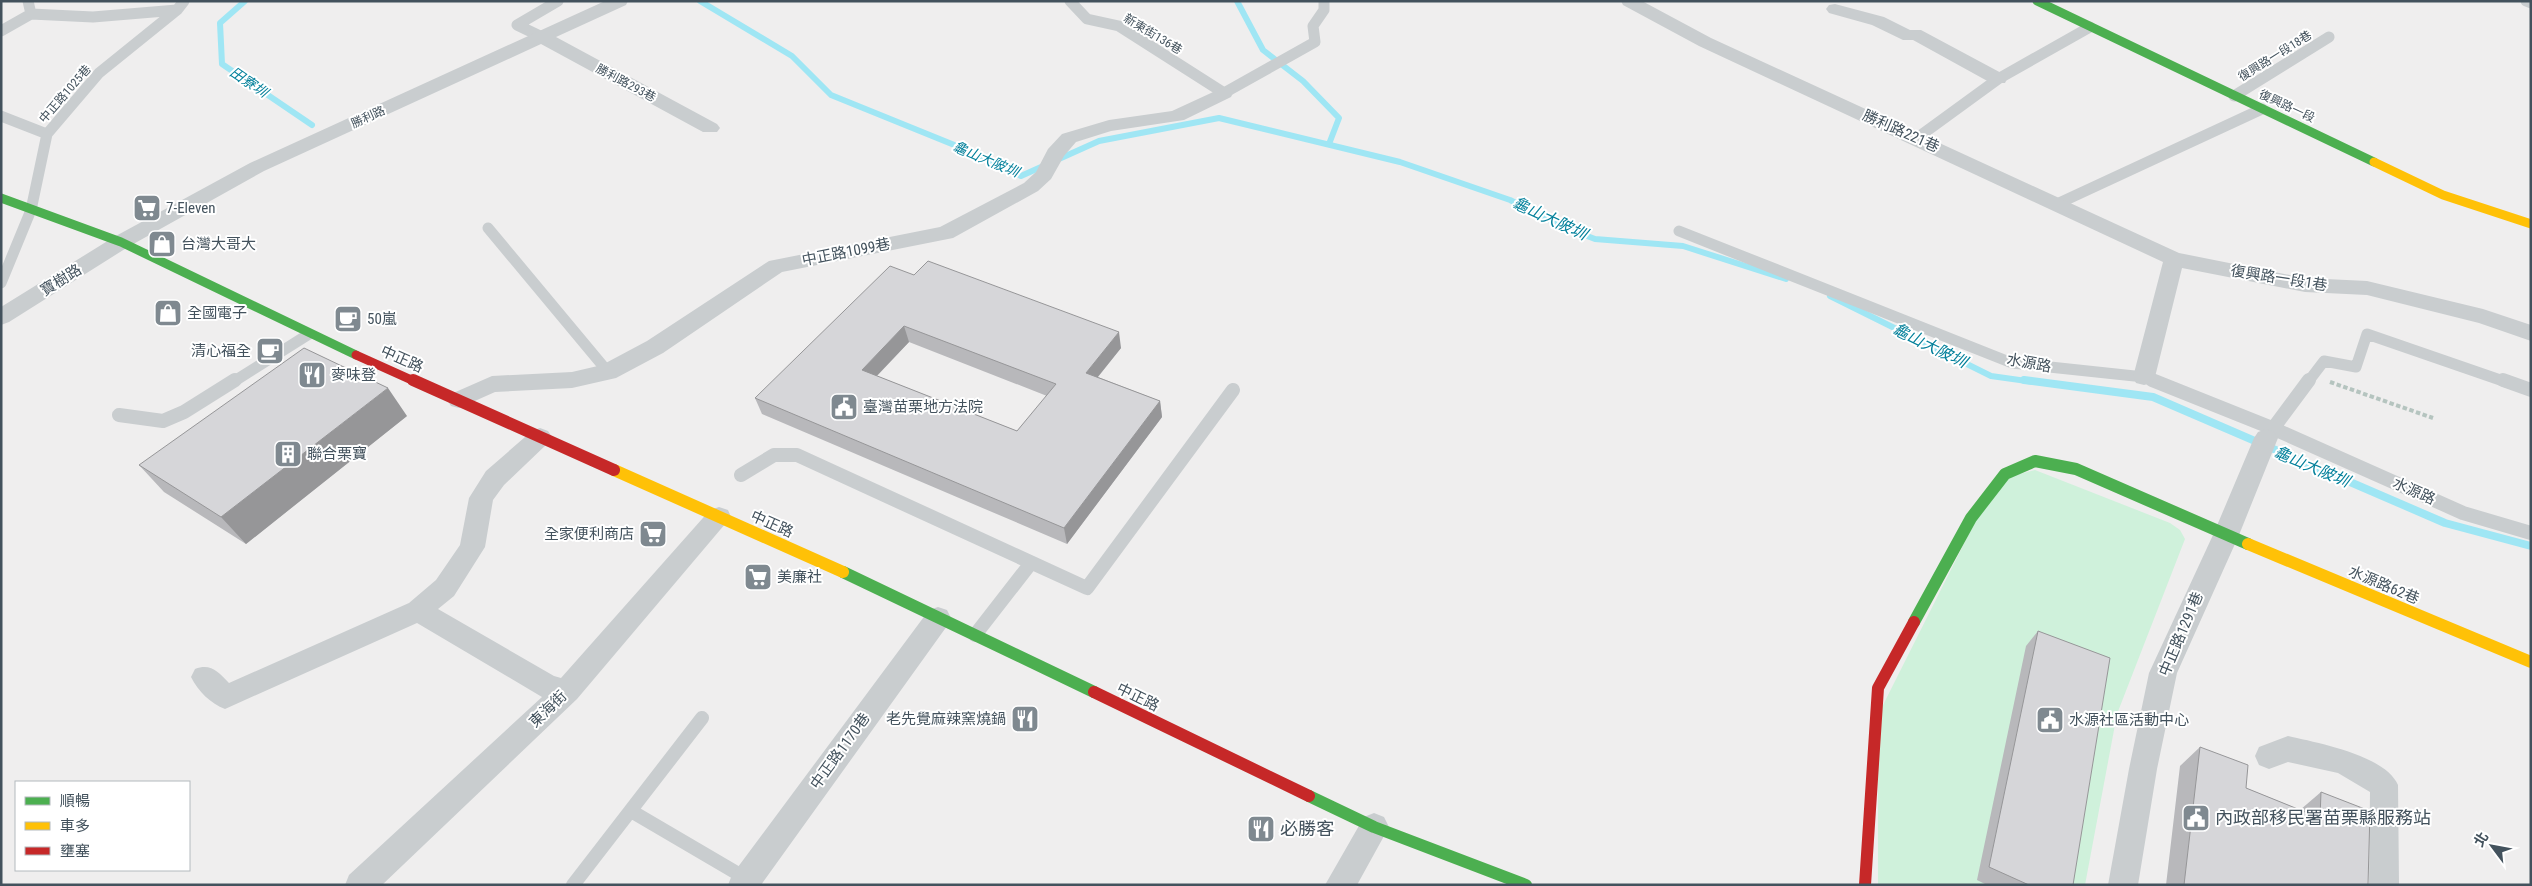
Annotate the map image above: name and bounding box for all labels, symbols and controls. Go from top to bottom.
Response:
street label: 新東街136巷 [1121,11,1185,57]
street label: 復興路一段18巷 [2236,28,2314,84]
street label: 勝利路293巷 [594,61,658,105]
street label: 中正路1025巷 [36,62,94,126]
water label: 田寮圳 [227,64,273,101]
street label: 復興路一段 [2257,87,2317,125]
street label: 勝利路 [349,103,387,131]
street label: 勝利路221巷 [1860,106,1942,156]
water label: 龜山大陂圳 [951,138,1023,181]
supermarket icon: 7-Eleven [132,193,162,223]
water label: 龜山大陂圳 [1510,193,1592,245]
place label: 7-Eleven [166,199,216,217]
shop icon: 台灣大哥大 [147,229,177,259]
place label: 台灣大哥大 [181,235,256,253]
street label: 中正路1099巷 [800,235,892,269]
street label: 寶樹路 [37,260,85,300]
street label: 復興路一段1巷 [2229,261,2329,295]
shop icon: 全國電子 [153,298,183,328]
place label: 全國電子 [187,304,247,322]
cafe icon: 50嵐 [333,304,363,334]
place label: 50嵐 [367,310,397,328]
water label: 龜山大陂圳 [1890,319,1972,372]
cafe icon: 清心福全 [255,336,285,366]
place label: 清心福全 [191,342,251,360]
street label: 中正路 [378,342,426,376]
street label: 水源路 [2005,350,2053,376]
restaurant icon: 麥味登 [297,360,327,390]
place label: 麥味登 [331,366,376,384]
public building icon: 臺灣苗栗地方法院 [829,392,859,422]
place label: 臺灣苗栗地方法院 [863,398,983,416]
building icon: 聯合栗寶 [273,439,303,469]
water label: 龜山大陂圳 [2271,442,2354,492]
place label: 聯合栗寶 [307,445,367,463]
street label: 水源路 [2390,474,2438,508]
street label: 中正路 [748,507,796,541]
supermarket icon: 全家便利商店 [638,519,668,549]
place label: 全家便利商店 [544,525,634,543]
supermarket icon: 美廉社 [743,562,773,592]
street label: 水源路62巷 [2346,562,2422,608]
place label: 美廉社 [777,568,822,586]
street label: 中正路1291巷 [2155,589,2207,679]
street label: 中正路 [1114,679,1162,715]
street label: 東海街 [526,687,570,731]
restaurant icon: 老先覺麻辣窯燒鍋 [1010,704,1040,734]
public building icon: 水源社區活動中心 [2035,705,2065,735]
street label: 中正路1170巷 [806,709,874,793]
place label: 老先覺麻辣窯燒鍋 [886,710,1006,728]
place label: 水源社區活動中心 [2069,711,2189,729]
legend [15,781,190,871]
text: 順暢 [60,792,90,810]
public building icon: 內政部移民署苗栗縣服務站 [2181,803,2211,833]
place label: 內政部移民署苗栗縣服務站 [2215,807,2431,828]
restaurant icon: 必勝客 [1246,814,1276,844]
text: 車多 [60,817,90,835]
place label: 必勝客 [1280,818,1334,839]
north arrow [2467,821,2517,871]
text: 北 [2470,829,2491,849]
text: 壅塞 [60,842,90,860]

